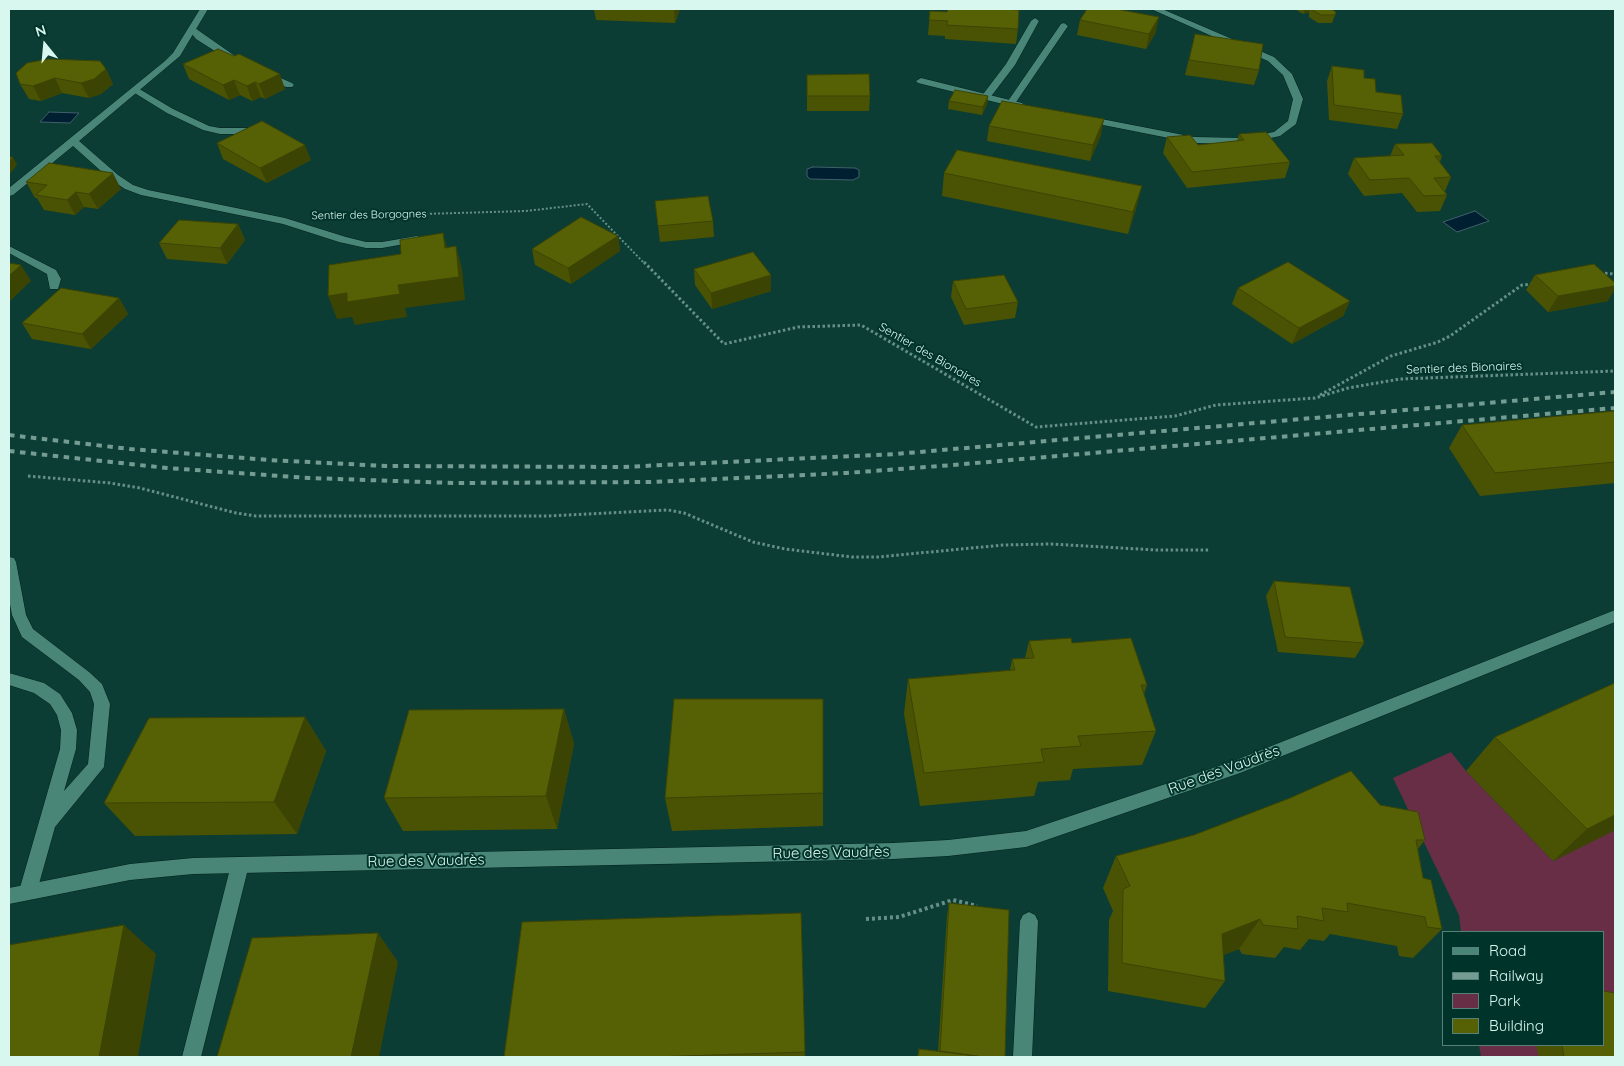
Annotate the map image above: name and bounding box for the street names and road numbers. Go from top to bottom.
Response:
street label: Sentier des Borgognes [311,207,427,223]
street label: Sentier des Bionaires [876,320,984,390]
street label: Sentier des Bionaires [1406,359,1522,377]
street label: Rue des Vaudrès [1166,742,1282,798]
street label: Rue des Vaudrès [772,843,890,863]
street label: Rue des Vaudrès [367,851,485,871]

